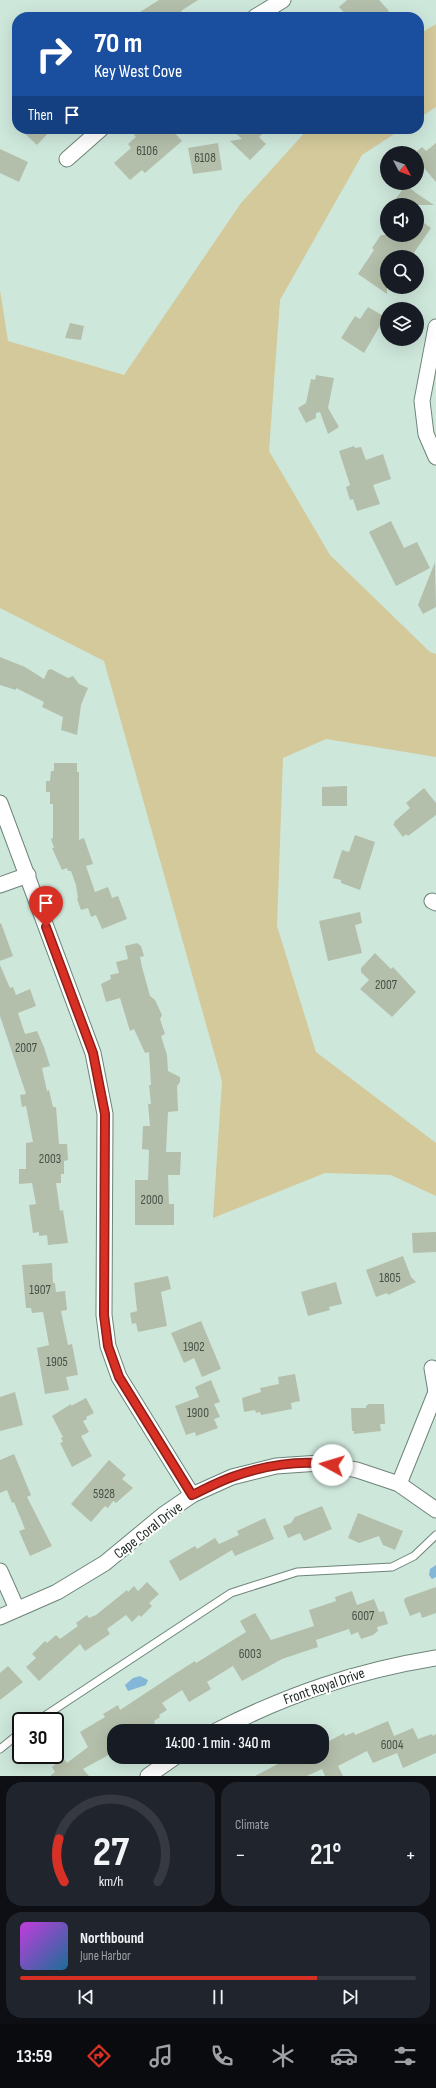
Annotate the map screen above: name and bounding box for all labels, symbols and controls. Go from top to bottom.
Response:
text: 70 m [94,27,142,60]
icon: right [28,28,80,80]
text: Key West Cove [94,61,182,82]
icon: arrive [61,104,83,126]
text: Then [28,106,53,125]
house number: 6106 [136,143,158,159]
north arrow [380,146,424,190]
map controls [380,146,424,346]
house number: 6108 [194,150,216,166]
button: sound [380,198,424,242]
button: search [380,250,424,294]
button: layers [380,302,424,346]
pin [29,886,63,927]
icon: arrive [35,892,57,914]
house number: 2007 [375,977,398,993]
house number: 2007 [15,1040,38,1056]
house number: 2003 [39,1151,61,1167]
house number: 2000 [141,1192,164,1208]
house number: 1805 [379,1270,401,1286]
house number: 1907 [29,1282,51,1298]
house number: 1902 [183,1339,205,1355]
house number: 1905 [46,1354,68,1370]
house number: 1900 [187,1405,209,1421]
position arrow [311,1444,353,1486]
house number: 5928 [93,1486,115,1502]
street label: Cape Coral Drive [110,1498,186,1563]
house number: 6007 [352,1608,375,1624]
house number: 6003 [239,1646,261,1662]
street label: Front Royal Drive [281,1664,367,1709]
speed limit sign: 30 [12,1712,64,1764]
text: 14:00 · 1 min · 340 m [165,1734,271,1753]
house number: 6004 [381,1737,404,1753]
text: Climate [235,1817,269,1833]
text: 27 [92,1828,130,1877]
text: 21° [310,1837,341,1873]
text: − [235,1842,246,1869]
text: + [405,1842,416,1869]
text: km/h [98,1873,123,1890]
text: Northbound [80,1929,144,1948]
text: June Harbor [80,1948,131,1964]
icon: previous [75,1986,97,2008]
icon: pause [207,1986,229,2008]
icon: next [339,1986,361,2008]
icon: directions [85,2042,113,2070]
icon: music [147,2042,175,2070]
icon: phone [208,2042,236,2070]
icon: climate [269,2042,297,2070]
icon: car [330,2042,358,2070]
icon: filters [391,2042,419,2070]
text: 13:59 [17,2046,52,2067]

